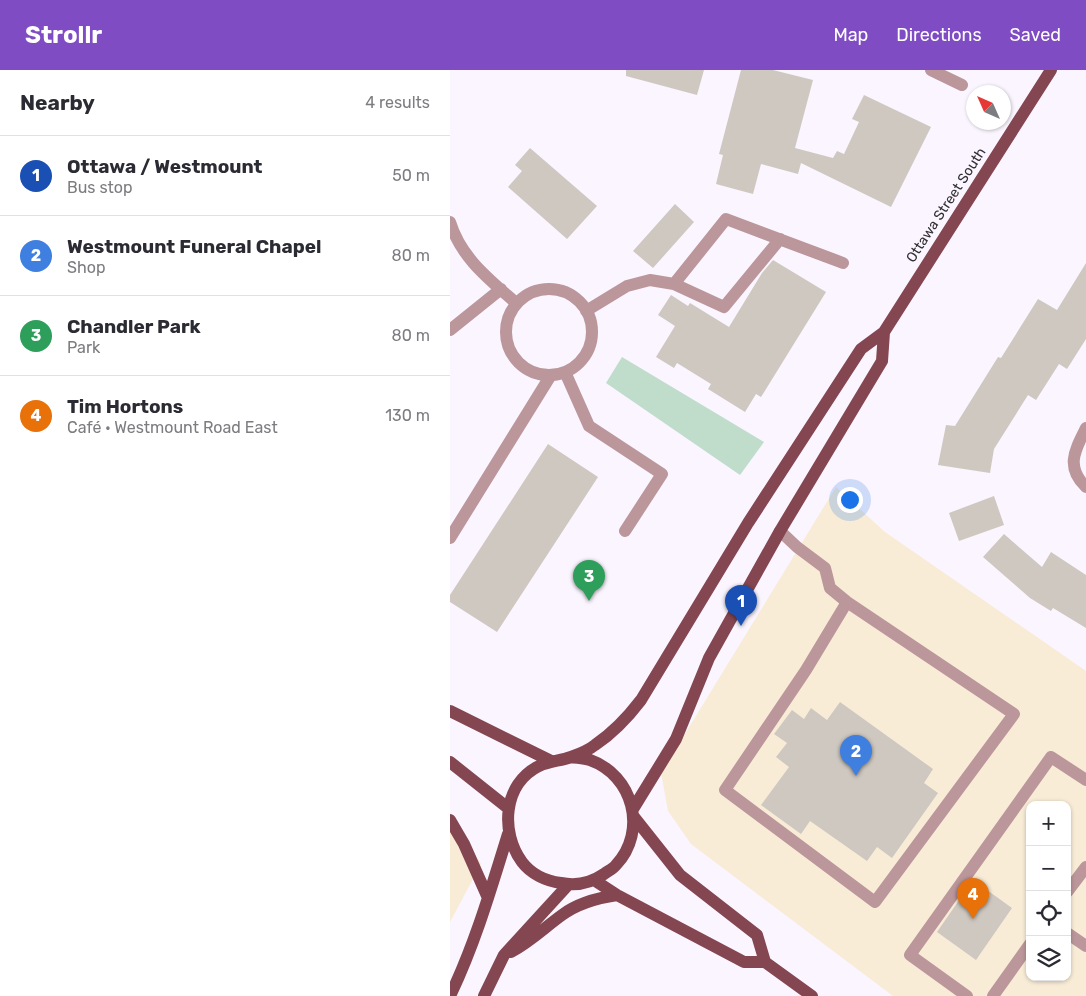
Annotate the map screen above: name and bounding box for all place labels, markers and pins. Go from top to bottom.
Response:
pin: 3 [573,560,605,601]
pin: 1 [725,585,757,626]
pin: 2 [840,735,872,776]
pin: 4 [957,878,989,919]

